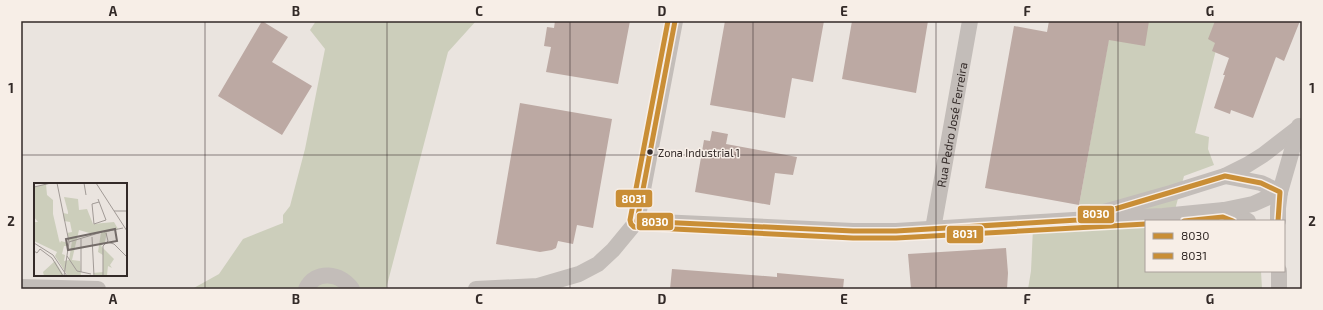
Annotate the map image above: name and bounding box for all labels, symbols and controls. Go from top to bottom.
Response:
text: A [109,3,118,19]
text: B [292,3,300,19]
text: C [475,3,483,19]
text: D [658,3,667,19]
text: E [840,3,848,19]
text: F [1023,3,1031,19]
text: G [1206,3,1214,19]
street label: Rua Pedro José Ferreira [934,61,970,188]
text: 1 [8,80,14,96]
text: 1 [1309,80,1315,96]
place label: Zona Industrial 1 [658,146,740,159]
marker: Zona Industrial 1 [645,147,655,157]
inset map [34,183,127,276]
line badge: 8031 [615,189,653,208]
text: 8031 [622,192,646,205]
line badge: 8030 [1077,205,1115,224]
text: 8030 [1083,207,1110,220]
line badge: 8030 [636,212,674,231]
text: 2 [7,213,15,229]
text: 2 [1308,213,1316,229]
text: 8030 [642,215,669,228]
legend [1145,220,1285,272]
line badge: 8031 [946,225,984,244]
text: 8031 [953,227,977,240]
text: 8030 [1181,228,1209,242]
text: 8031 [1181,248,1207,262]
text: A [109,291,118,307]
text: B [292,291,300,307]
text: C [475,291,483,307]
text: D [658,291,667,307]
text: E [840,291,848,307]
text: F [1023,291,1031,307]
text: G [1206,291,1214,307]

